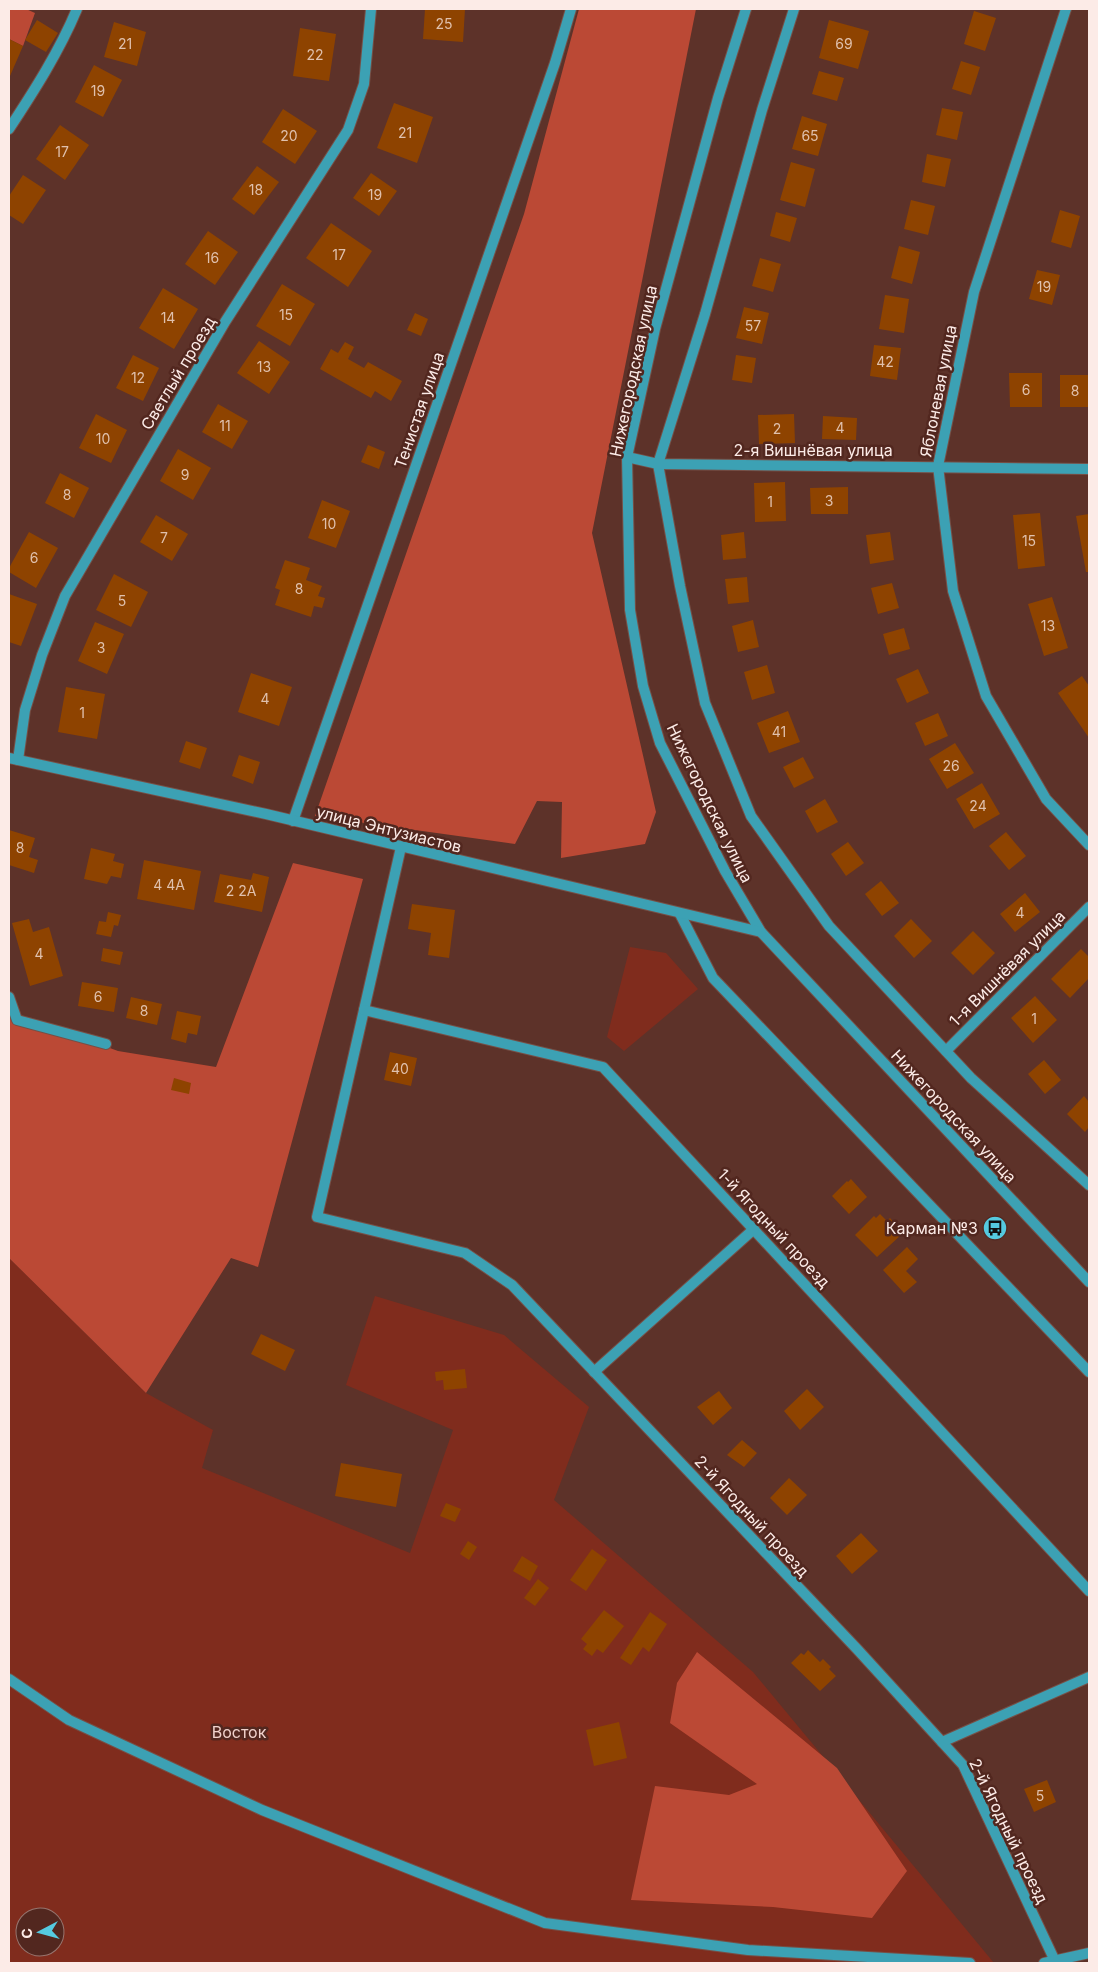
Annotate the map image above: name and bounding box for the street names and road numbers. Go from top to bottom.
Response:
street label: Нижегородская улица [605,284,661,458]
street label: Светлый проезд [136,313,220,433]
street label: Яблоневая улица [915,323,961,459]
street label: Тенистая улица [390,349,448,471]
street label: 2-я Вишнёвая улица [733,440,893,460]
street label: Нижегородская улица [663,720,757,886]
street label: улица Энтузиастов [314,801,464,857]
street label: 1-я Вишнёвая улица [945,906,1069,1030]
street label: Нижегородская улица [887,1045,1021,1187]
street label: 1-й Ягодный проезд [714,1164,834,1292]
street label: 2-й Ягодный проезд [690,1451,814,1581]
street label: 2-й Ягодный проезд [965,1755,1053,1907]

